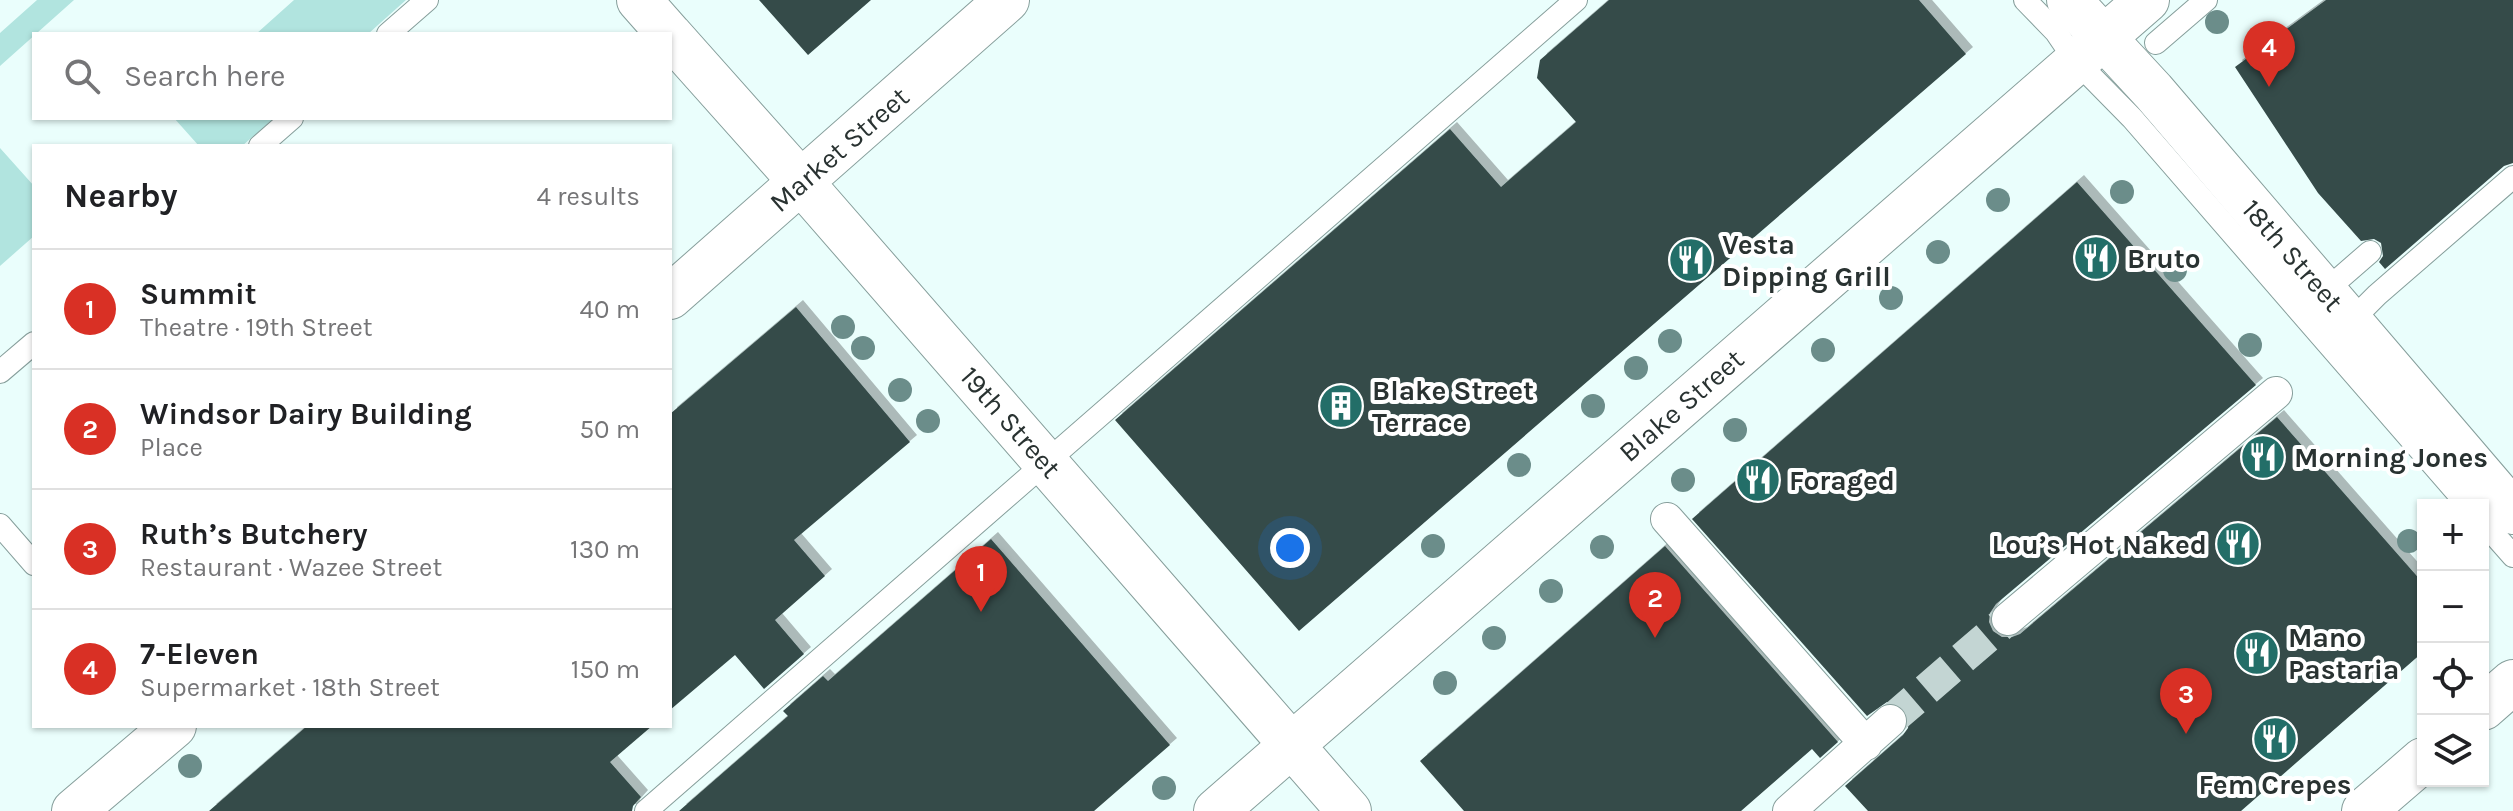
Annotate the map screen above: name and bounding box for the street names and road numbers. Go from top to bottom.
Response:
street label: Market Street [763,80,916,219]
street label: 18th Street [2235,193,2350,318]
street label: Blake Street [1612,342,1750,468]
street label: 19th Street [953,360,1068,485]

